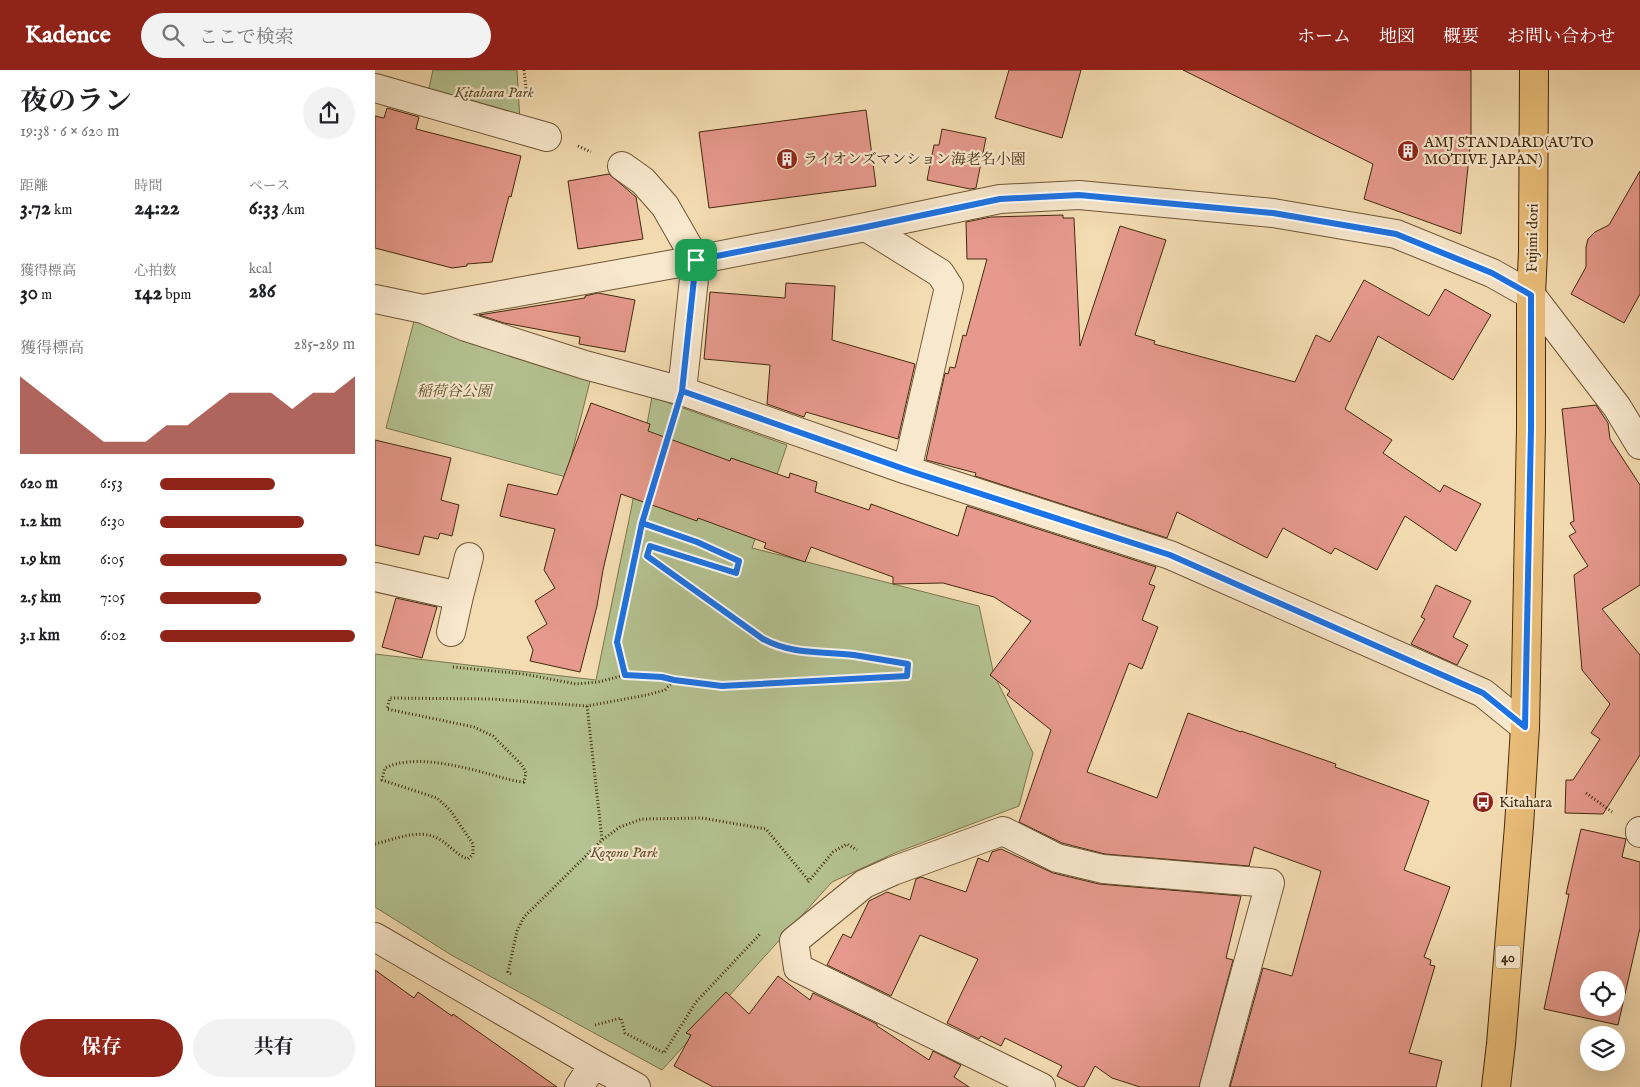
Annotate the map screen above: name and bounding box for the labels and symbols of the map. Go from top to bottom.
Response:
park label: Kitahara Park [453,83,534,102]
place label: AMJ STANDARD(AUTO MOTIVE JAPAN) [1423,133,1594,169]
building icon: AMJ STANDARD(AUTO MOTIVE JAPAN) [1396,139,1420,163]
building icon: ライオンズマンション海老名小園 [775,147,799,171]
place label: ライオンズマンション海老名小園 [803,150,1026,169]
street label: Fujimi dori [1522,203,1543,273]
pin [675,239,717,281]
park label: 稲荷谷公園 [416,382,494,401]
bus stop icon: Kitahara [1471,790,1495,814]
place label: Kitahara [1499,793,1552,812]
park label: Kozono Park [589,843,658,862]
road number: 40 [1495,946,1521,969]

